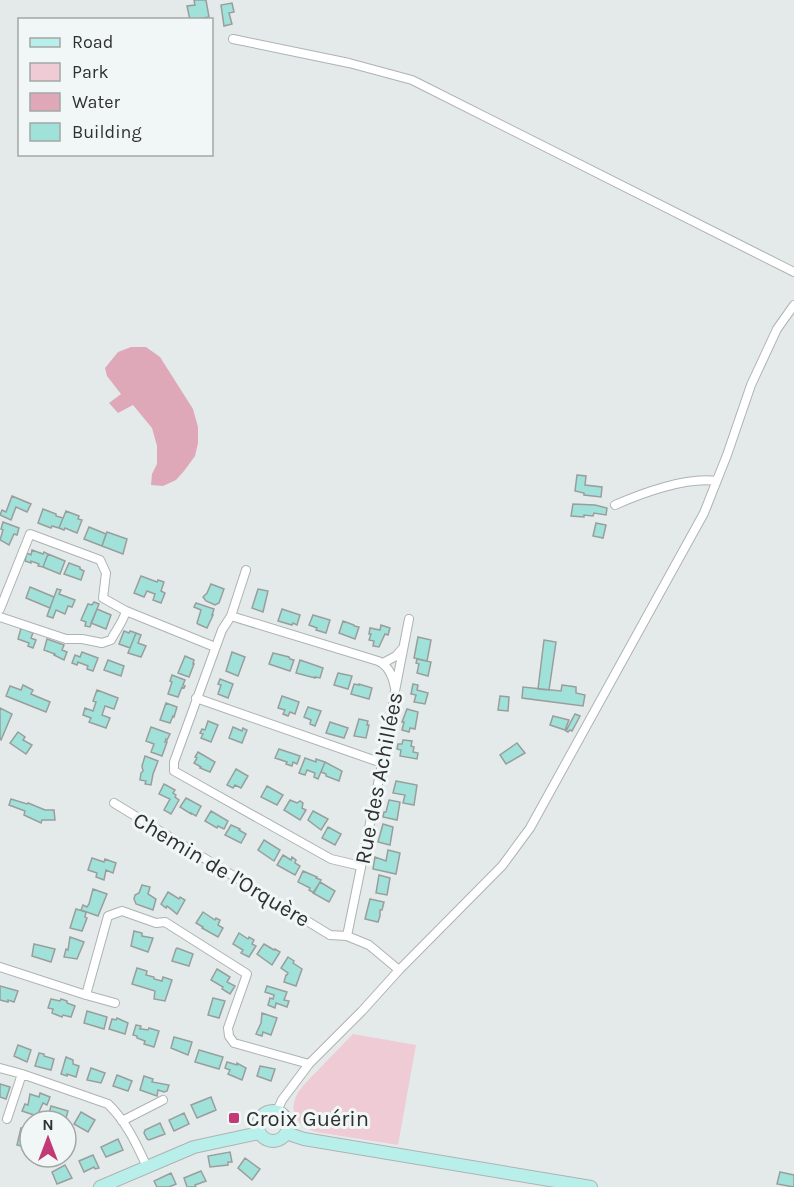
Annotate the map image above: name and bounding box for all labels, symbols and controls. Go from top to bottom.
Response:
legend [18,18,213,156]
text: Road [72,31,113,53]
text: Park [72,61,109,83]
text: Water [72,91,120,113]
text: Building [72,121,142,143]
street label: Rue des Achillées [350,690,408,866]
street label: Chemin de l'Orquère [129,807,314,933]
place label: Croix Guérin [246,1106,369,1132]
north arrow [18,1109,78,1169]
marker: Croix Guérin [227,1111,241,1125]
text: N [42,1115,54,1134]

